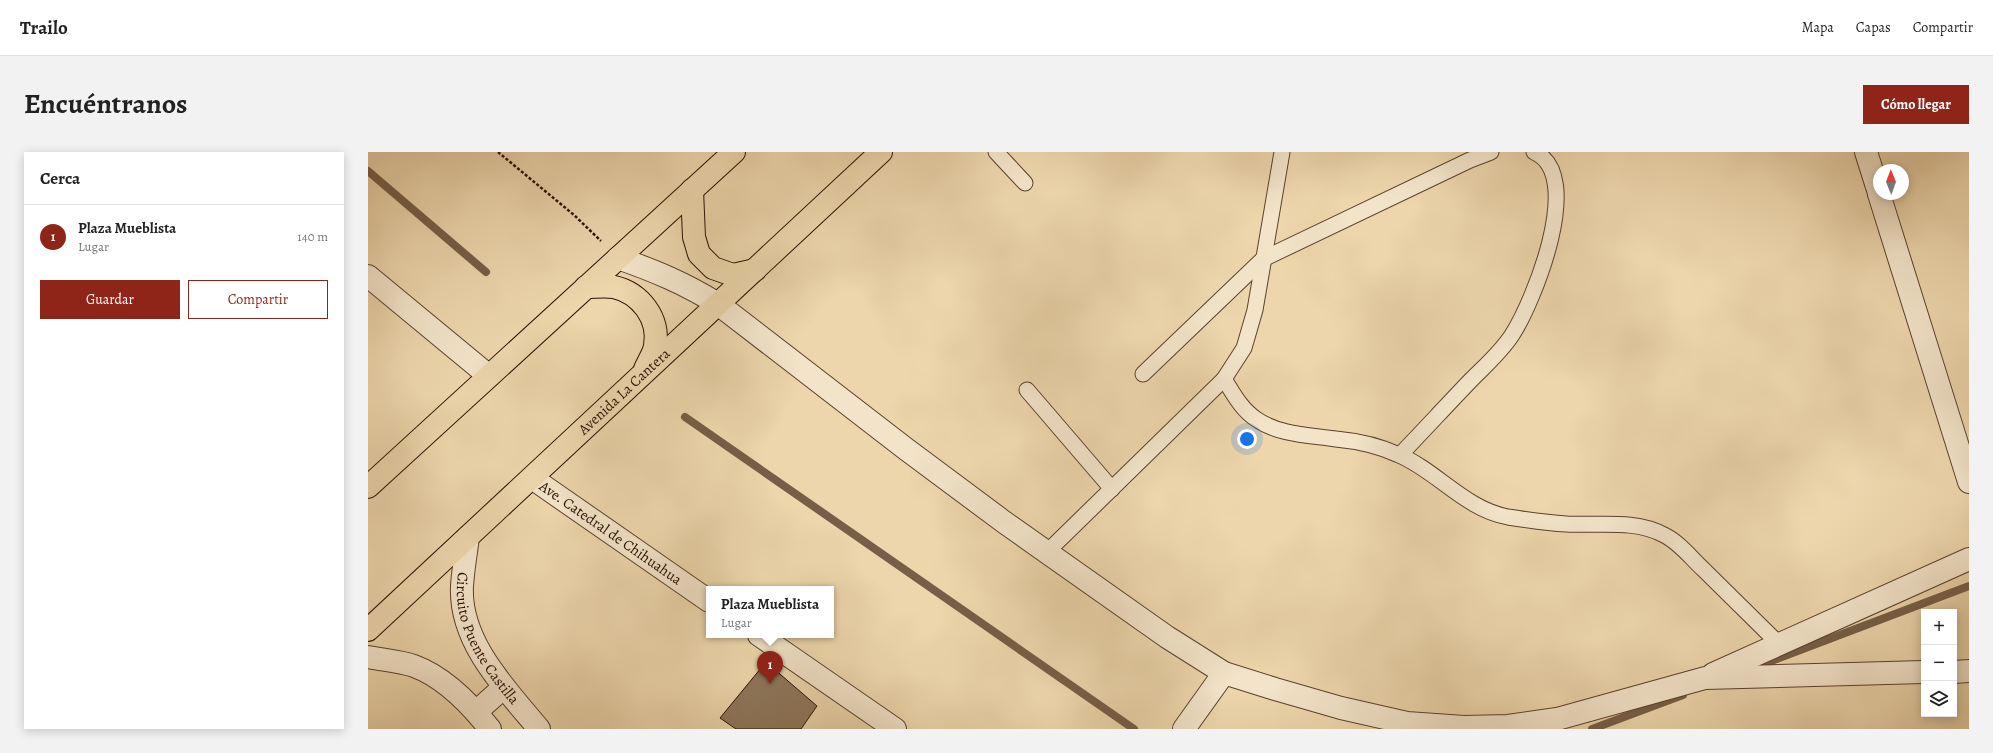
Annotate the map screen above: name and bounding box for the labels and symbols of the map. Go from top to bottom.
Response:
north arrow [1873,164,1909,200]
street label: Avenida La Cantera [573,344,674,440]
your location [1237,429,1257,449]
street label: Ave. Catedral de Chihuahua [535,476,686,589]
street label: Circuito Puente Castilla [452,571,524,708]
pin: 1 [757,651,783,684]

